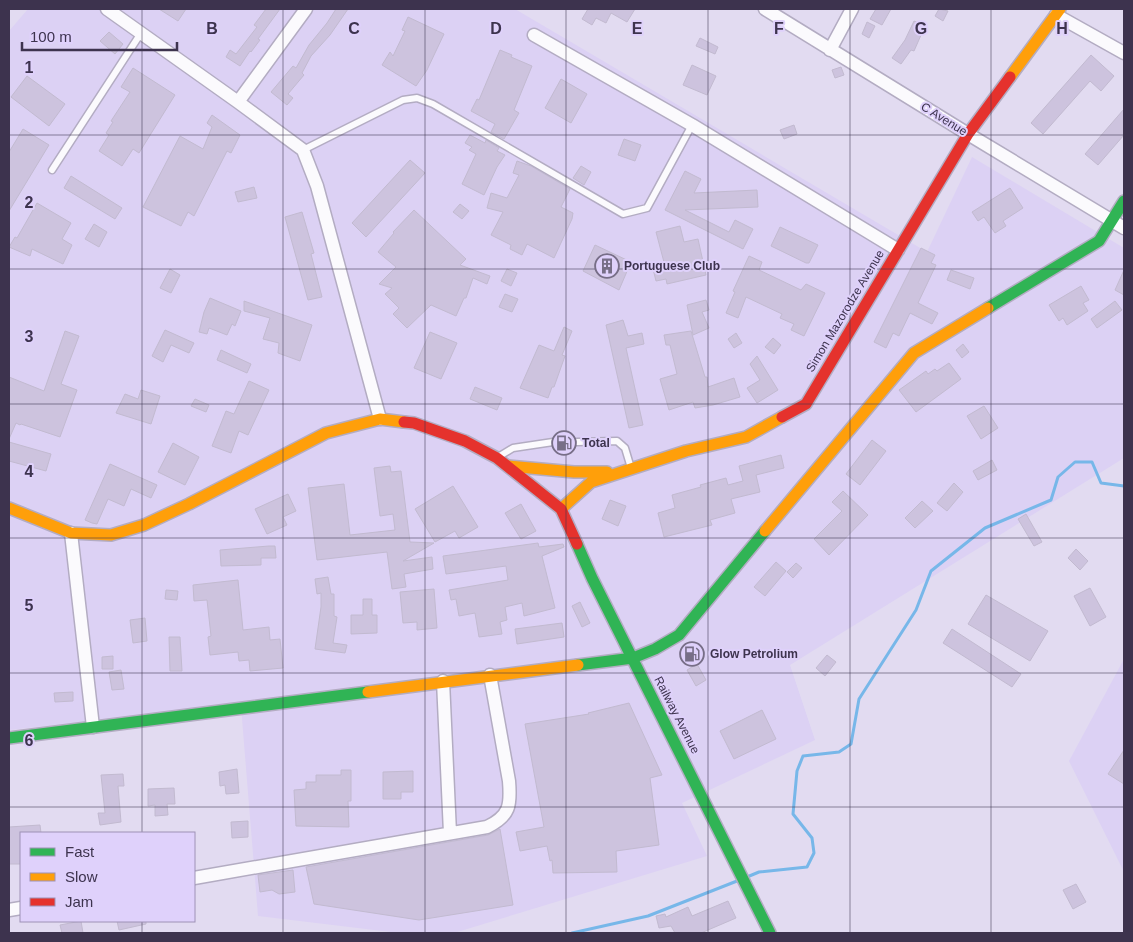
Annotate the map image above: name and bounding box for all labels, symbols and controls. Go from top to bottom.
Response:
scale bar [22,20,178,52]
text: B [206,20,218,37]
text: C [348,20,360,37]
text: D [490,20,502,37]
text: E [632,20,643,37]
text: F [774,20,784,37]
text: G [915,20,927,37]
text: H [1056,20,1068,37]
text: 100 m [30,28,72,45]
text: 1 [25,59,34,76]
street label: C Avenue [918,99,970,139]
text: 2 [25,194,34,211]
street label: Simon Mazorodze Avenue [803,247,887,375]
building icon: Portuguese Club [594,253,620,279]
place label: Portuguese Club [624,259,720,273]
text: 3 [25,328,34,345]
fuel station icon: Total [551,430,577,456]
place label: Total [582,436,610,450]
text: 4 [25,463,34,480]
text: 5 [25,597,34,614]
fuel station icon: Glow Petrolium [679,641,705,667]
place label: Glow Petrolium [710,647,798,661]
street label: Railway Avenue [651,674,703,756]
text: 6 [25,732,34,749]
legend [20,832,195,922]
text: Fast [65,843,95,860]
text: Slow [65,868,98,885]
text: Jam [65,893,93,910]

